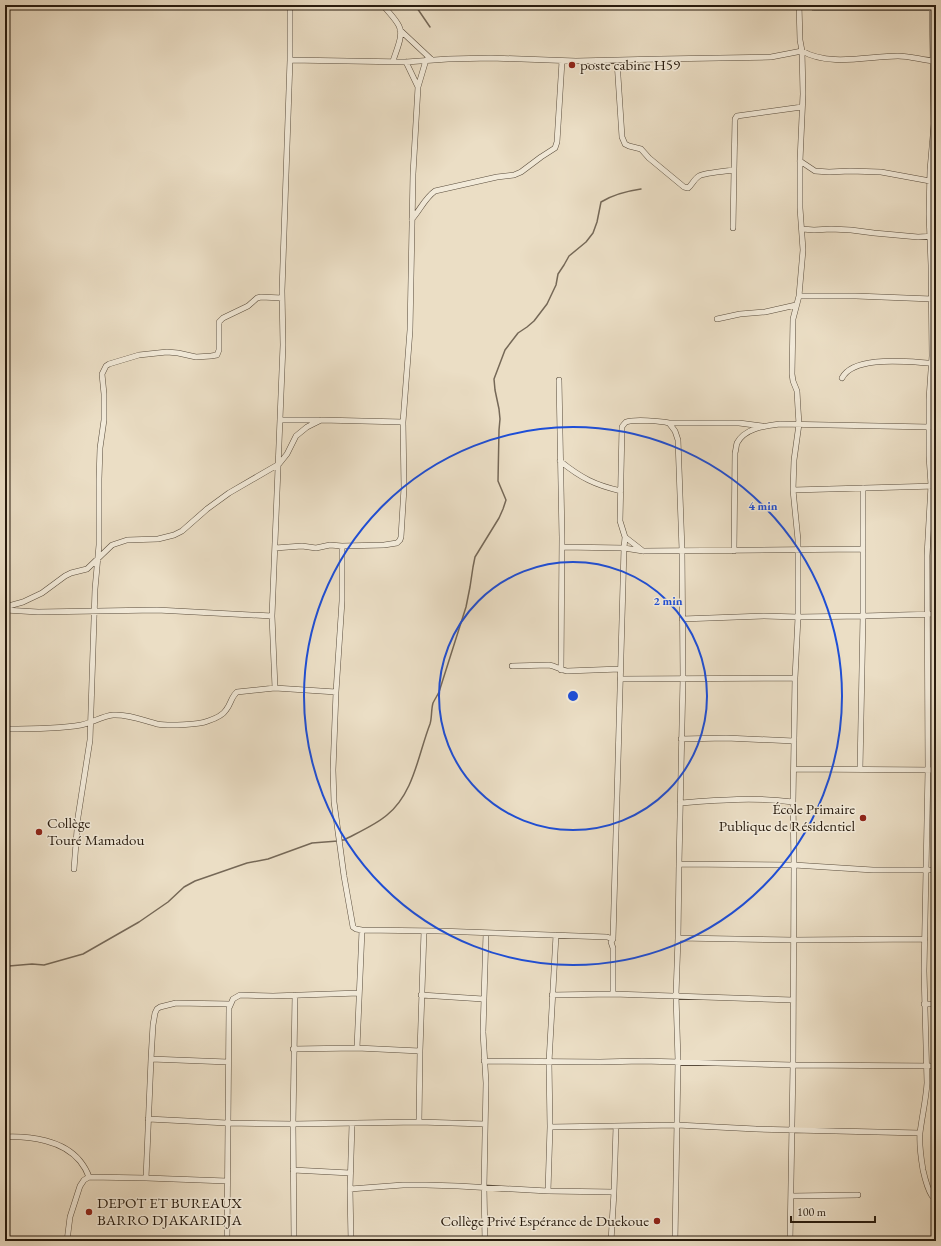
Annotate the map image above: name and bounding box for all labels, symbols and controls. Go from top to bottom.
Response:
place label: poste cabine H59 [580,55,680,74]
marker: poste cabine H59 [567,60,577,70]
text: 4 min [748,498,778,514]
text: 2 min [653,593,683,609]
centre of rings [566,689,580,703]
place label: École Primaire Publique de Résidentiel [719,799,855,835]
place label: Collège Touré Mamadou [47,813,145,849]
marker: École Primaire Publique de Résidentiel [858,813,868,823]
marker: Collège Touré Mamadou [34,827,44,837]
place label: DEPOT ET BUREAUX BARRO DJAKARIDJA [97,1193,243,1229]
scale bar [791,1198,875,1224]
text: 100 m [797,1204,827,1220]
marker: DEPOT ET BUREAUX BARRO DJAKARIDJA [84,1207,94,1217]
place label: Collège Privé Espérance de Duekoue [440,1211,649,1230]
marker: Collège Privé Espérance de Duekoue [652,1216,662,1226]

